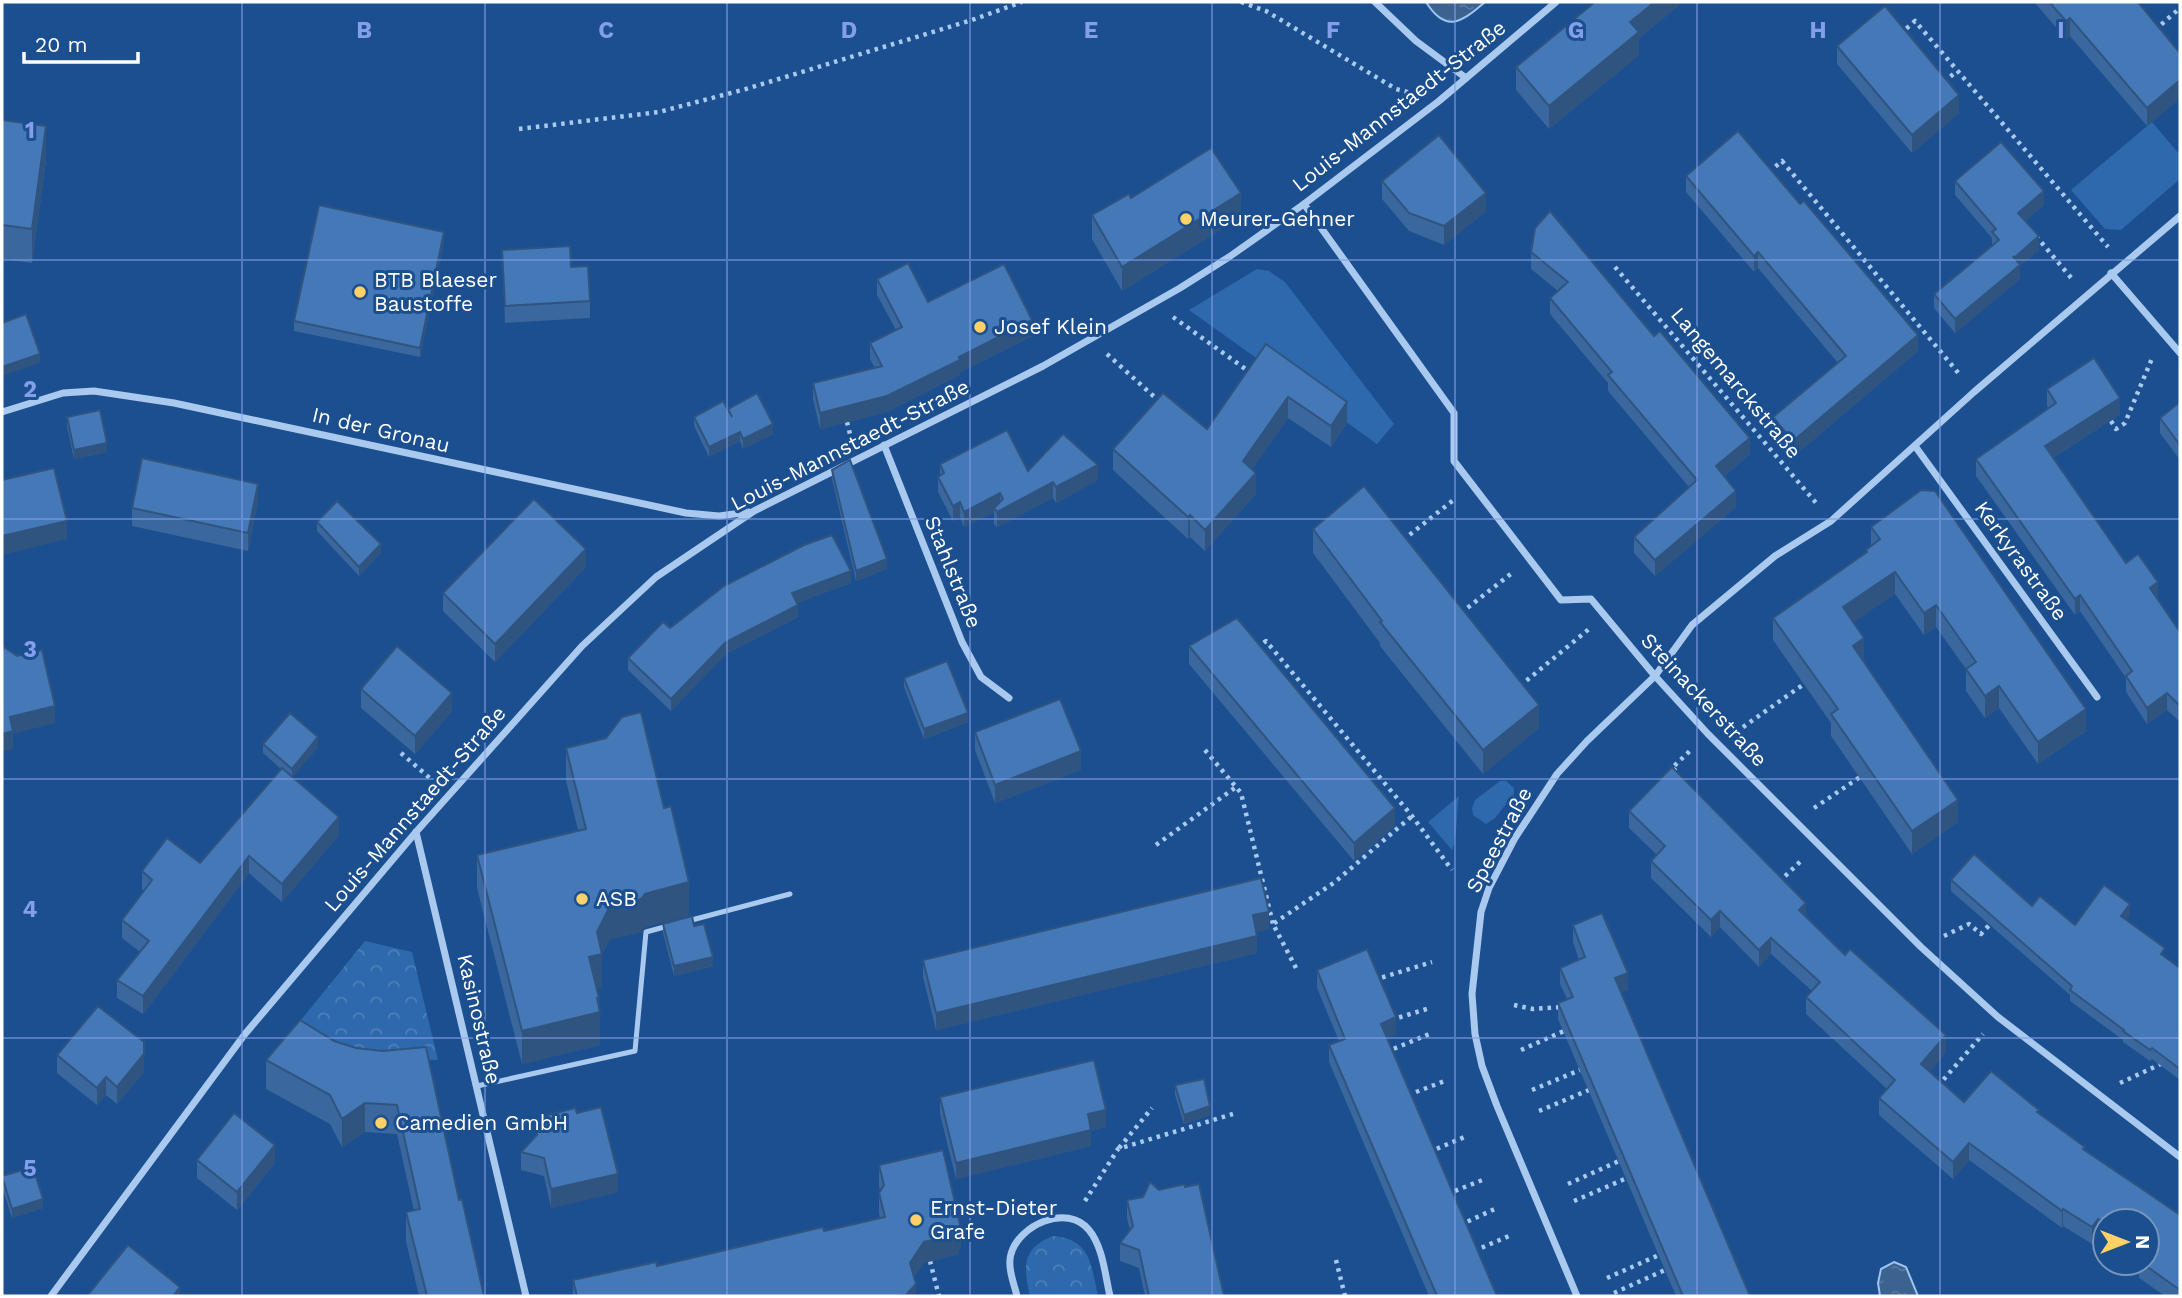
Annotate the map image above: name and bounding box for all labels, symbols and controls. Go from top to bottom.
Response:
street label: Louis-Mannstaedt-Straße [1287,14,1510,197]
text: B [356,17,372,44]
text: C [598,17,614,44]
text: D [841,17,857,44]
text: E [1084,17,1098,44]
text: F [1326,17,1340,44]
text: G [1568,17,1584,44]
text: H [1809,17,1827,44]
text: I [2057,17,2065,44]
scale bar [24,21,138,65]
text: 20 m [35,32,87,57]
text: 1 [25,117,35,144]
place label: Meurer-Gehner [1200,206,1355,231]
marker: Meurer-Gehner [1178,211,1194,227]
place label: BTB Blaeser Baustoffe [374,267,497,316]
marker: BTB Blaeser Baustoffe [352,284,368,300]
street label: Langemarckstraße [1666,302,1807,463]
place label: Josef Klein [994,314,1107,339]
marker: Josef Klein [972,319,988,335]
street label: Louis-Mannstaedt-Straße [726,373,973,516]
text: 2 [23,376,37,403]
street label: In der Gronau [310,402,452,458]
street label: Kerkyrastraße [1970,496,2073,625]
street label: Stahlstraße [920,512,987,632]
street label: Steinackerstraße [1636,628,1773,772]
text: 3 [23,636,37,663]
street label: Louis-Mannstaedt-Straße [319,701,511,917]
street label: Speestraße [1460,783,1537,897]
place label: ASB [596,886,637,911]
marker: ASB [574,891,590,907]
text: 4 [23,896,38,923]
street label: Kasinostraße [452,951,507,1086]
place label: Camedien GmbH [395,1110,568,1135]
marker: Camedien GmbH [373,1115,389,1131]
text: 5 [23,1155,37,1182]
place label: Ernst-Dieter Grafe [930,1195,1058,1244]
north arrow [2091,1207,2161,1277]
marker: Ernst-Dieter Grafe [908,1212,924,1228]
text: N [2131,1235,2154,1249]

